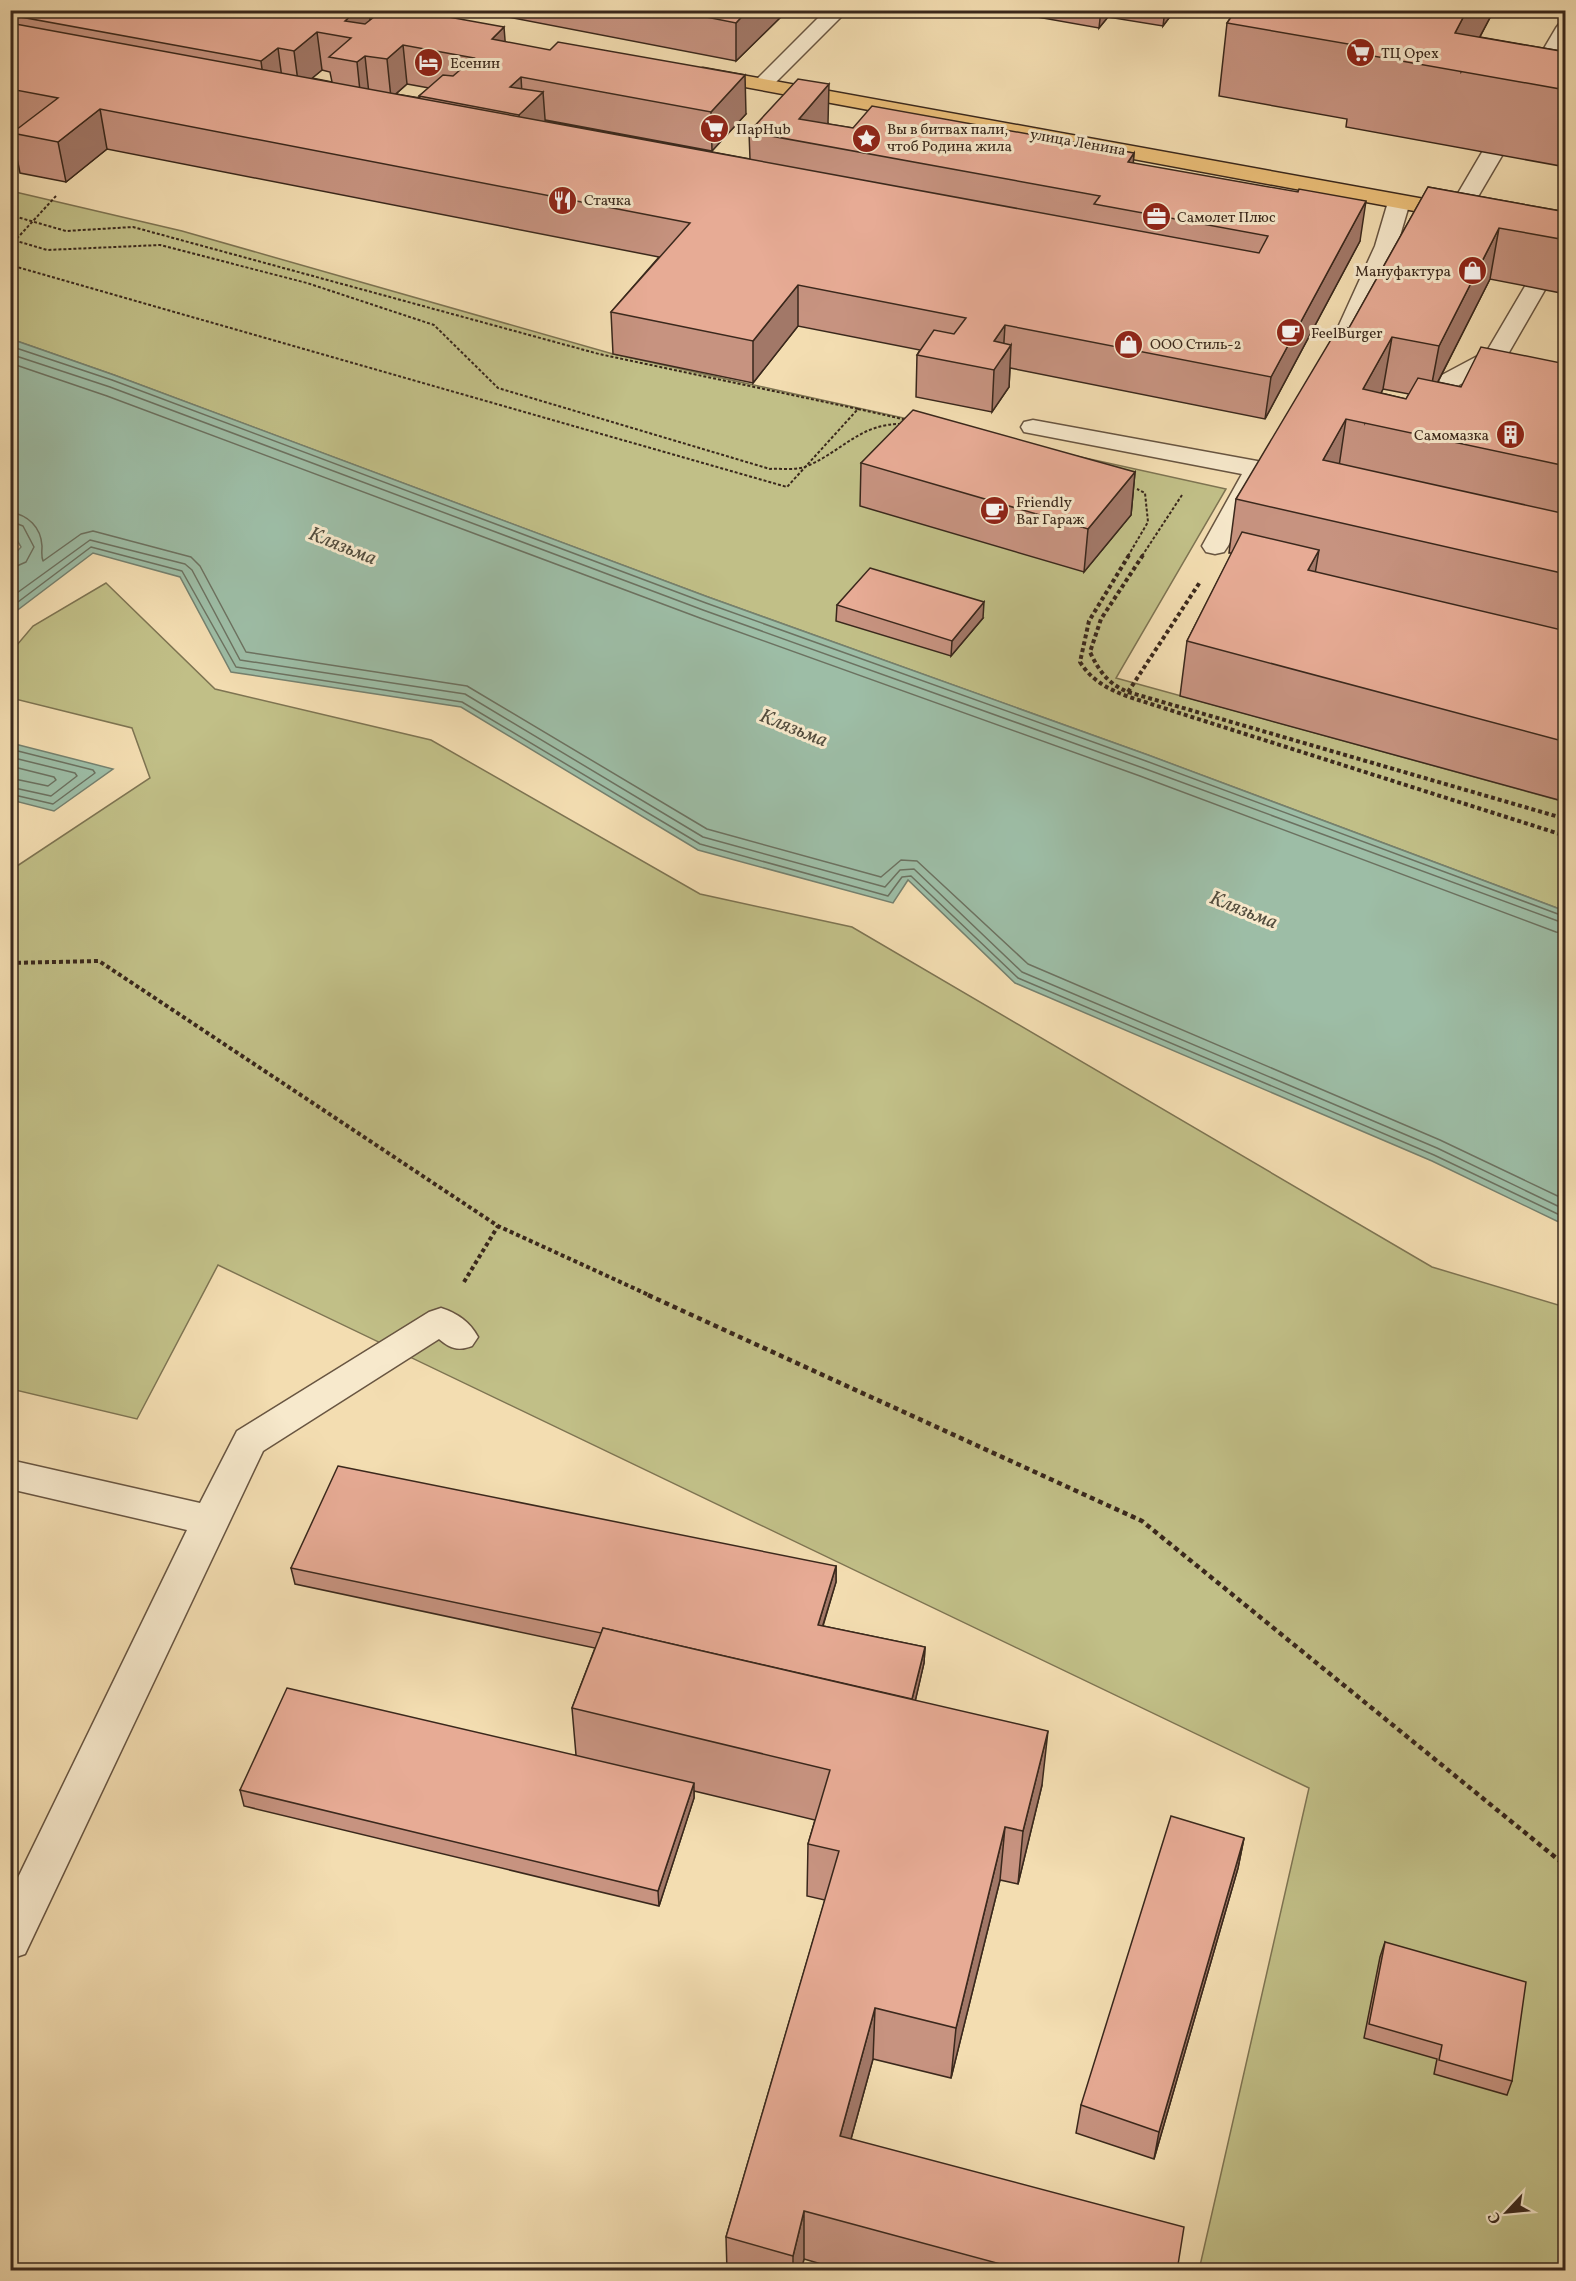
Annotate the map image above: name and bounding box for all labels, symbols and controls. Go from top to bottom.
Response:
supermarket icon: ТЦ Орех [1344,37,1376,69]
place label: ТЦ Орех [1381,44,1439,65]
hotel icon: Есенин [413,47,445,79]
place label: Есенин [450,54,500,75]
supermarket icon: ПарHub [699,113,731,145]
place label: ПарHub [736,120,791,141]
place label: Вы в битвах пали, чтоб Родина жила [887,120,1012,158]
place icon: Вы в битвах пали, чтоб Родина жила [850,122,882,154]
street label: улица Ленина [1028,125,1127,162]
restaurant icon: Стачка [547,184,579,216]
place label: Стачка [584,191,631,212]
office icon: Самолет Плюс [1140,201,1172,233]
place label: Самолет Плюс [1177,208,1276,229]
shop icon: Мануфактура [1456,255,1488,287]
place label: Мануфактура [1355,262,1451,283]
cafe icon: FeelBurger [1274,317,1306,349]
place label: FeelBurger [1311,324,1383,345]
shop icon: ООО Стиль-2 [1113,328,1145,360]
place label: ООО Стиль-2 [1150,335,1242,356]
building icon: Самомазка [1494,419,1526,451]
place label: Самомазка [1414,426,1489,447]
place label: Friendly Bar Гараж [1016,493,1085,531]
cafe icon: Friendly Bar Гараж [979,495,1011,527]
water label: Клязьма [304,521,380,573]
water label: Клязьма [755,703,831,755]
water label: Клязьма [1205,885,1281,937]
north arrow [1477,2182,1537,2242]
text: С [1483,2208,1507,2227]

